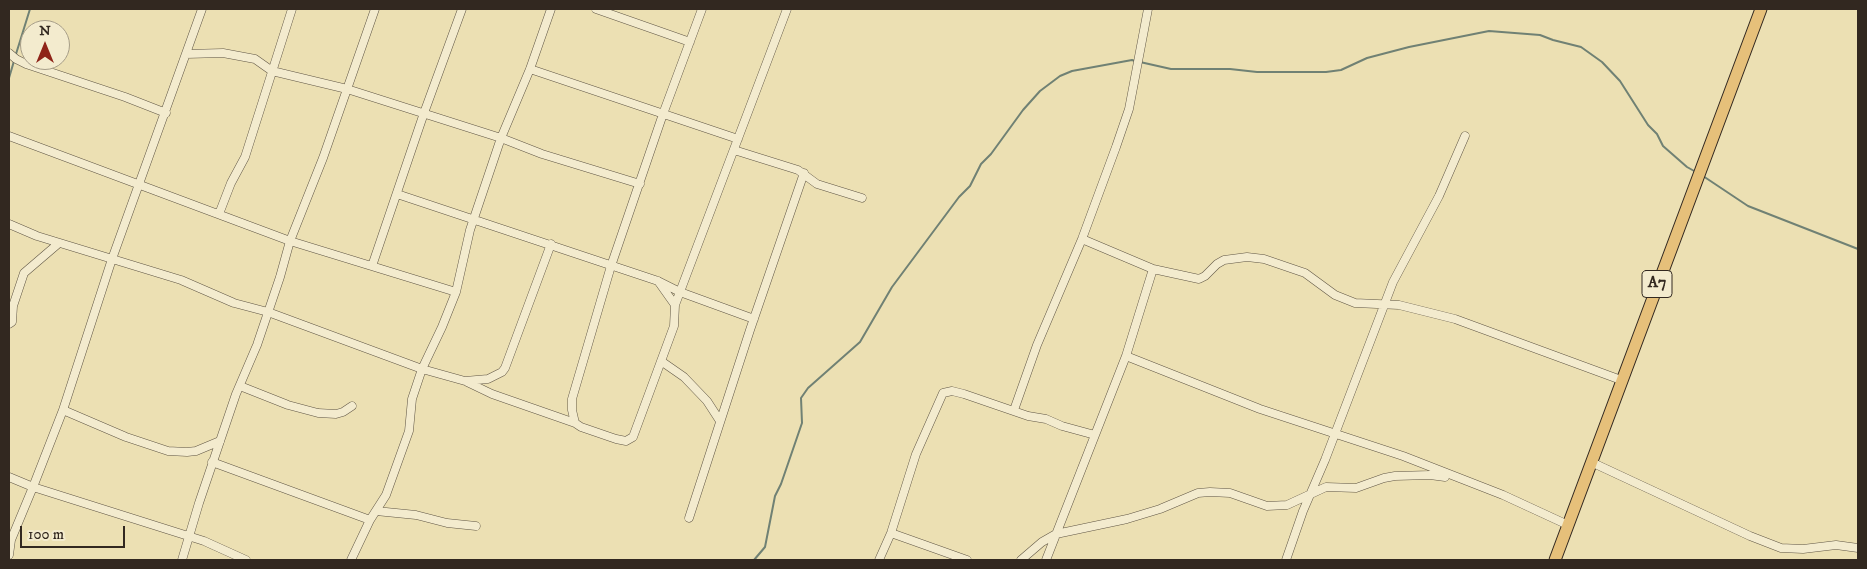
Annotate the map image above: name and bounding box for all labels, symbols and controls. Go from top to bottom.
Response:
north arrow [20,20,70,70]
text: N [39,22,51,40]
road number: A7 [1642,270,1672,298]
scale bar [22,516,128,548]
text: 100 m [28,525,64,544]

